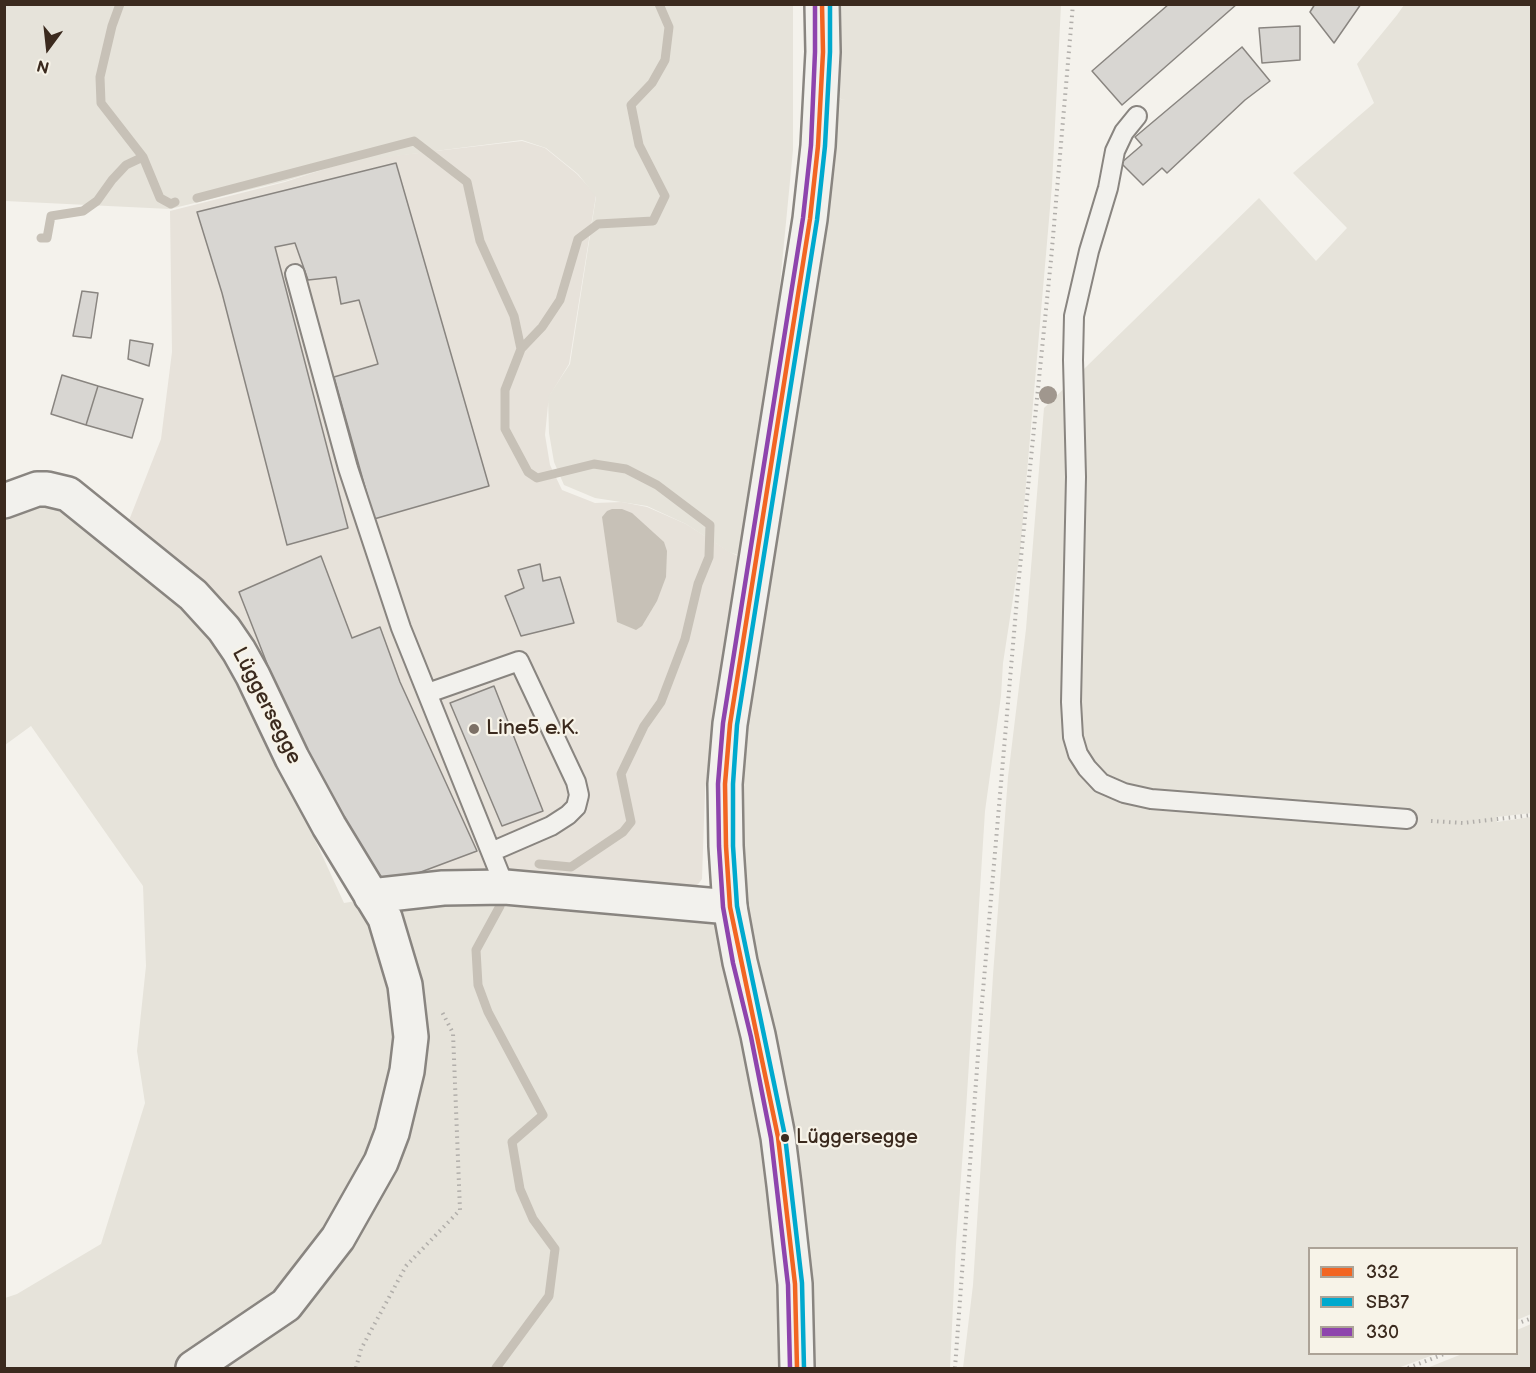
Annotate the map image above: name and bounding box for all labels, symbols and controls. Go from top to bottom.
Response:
north arrow [18,18,78,78]
text: N [35,55,51,77]
street label: Lüggersegge [226,643,306,769]
place label: Line5 e.K. [486,716,579,742]
marker: Line5 e.K. [467,722,481,736]
place label: Lüggersegge [796,1126,918,1150]
marker: Lüggersegge [779,1132,791,1144]
legend [1308,1247,1518,1355]
text: 332 [1366,1262,1399,1283]
text: SB37 [1366,1292,1409,1313]
text: 330 [1366,1322,1399,1343]

